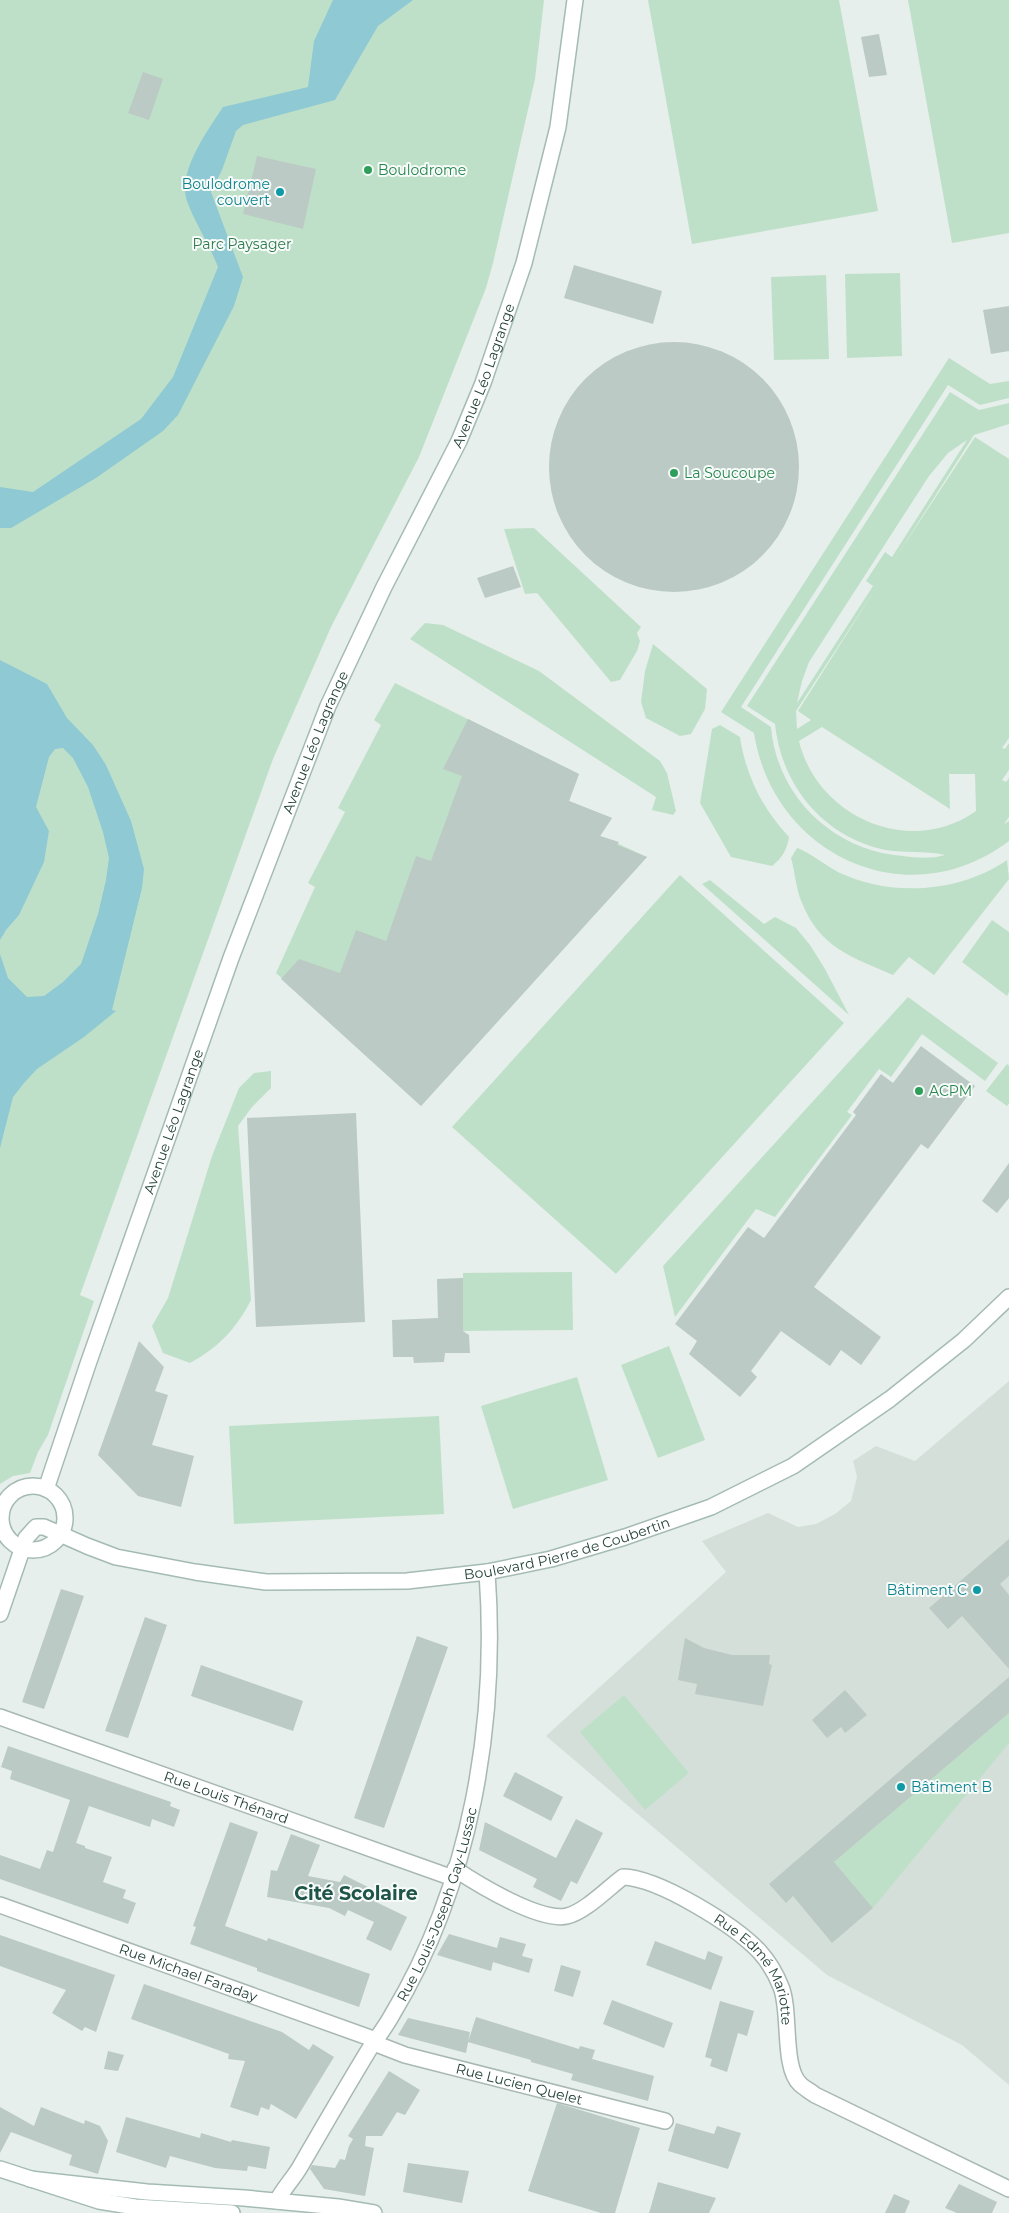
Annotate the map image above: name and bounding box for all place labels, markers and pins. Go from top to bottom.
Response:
place label: Boulodrome [378,161,466,179]
marker: Boulodrome [362,164,374,176]
place label: Boulodrome couvert [182,175,270,209]
marker: Boulodrome couvert [274,186,286,198]
place label: La Soucoupe [684,464,775,482]
marker: La Soucoupe [668,467,680,479]
place label: ACPM [929,1082,972,1100]
marker: ACPM [913,1085,925,1097]
place label: Bâtiment C [887,1581,967,1599]
marker: Bâtiment C [971,1584,983,1596]
place label: Bâtiment B [911,1778,992,1796]
marker: Bâtiment B [895,1781,907,1793]

